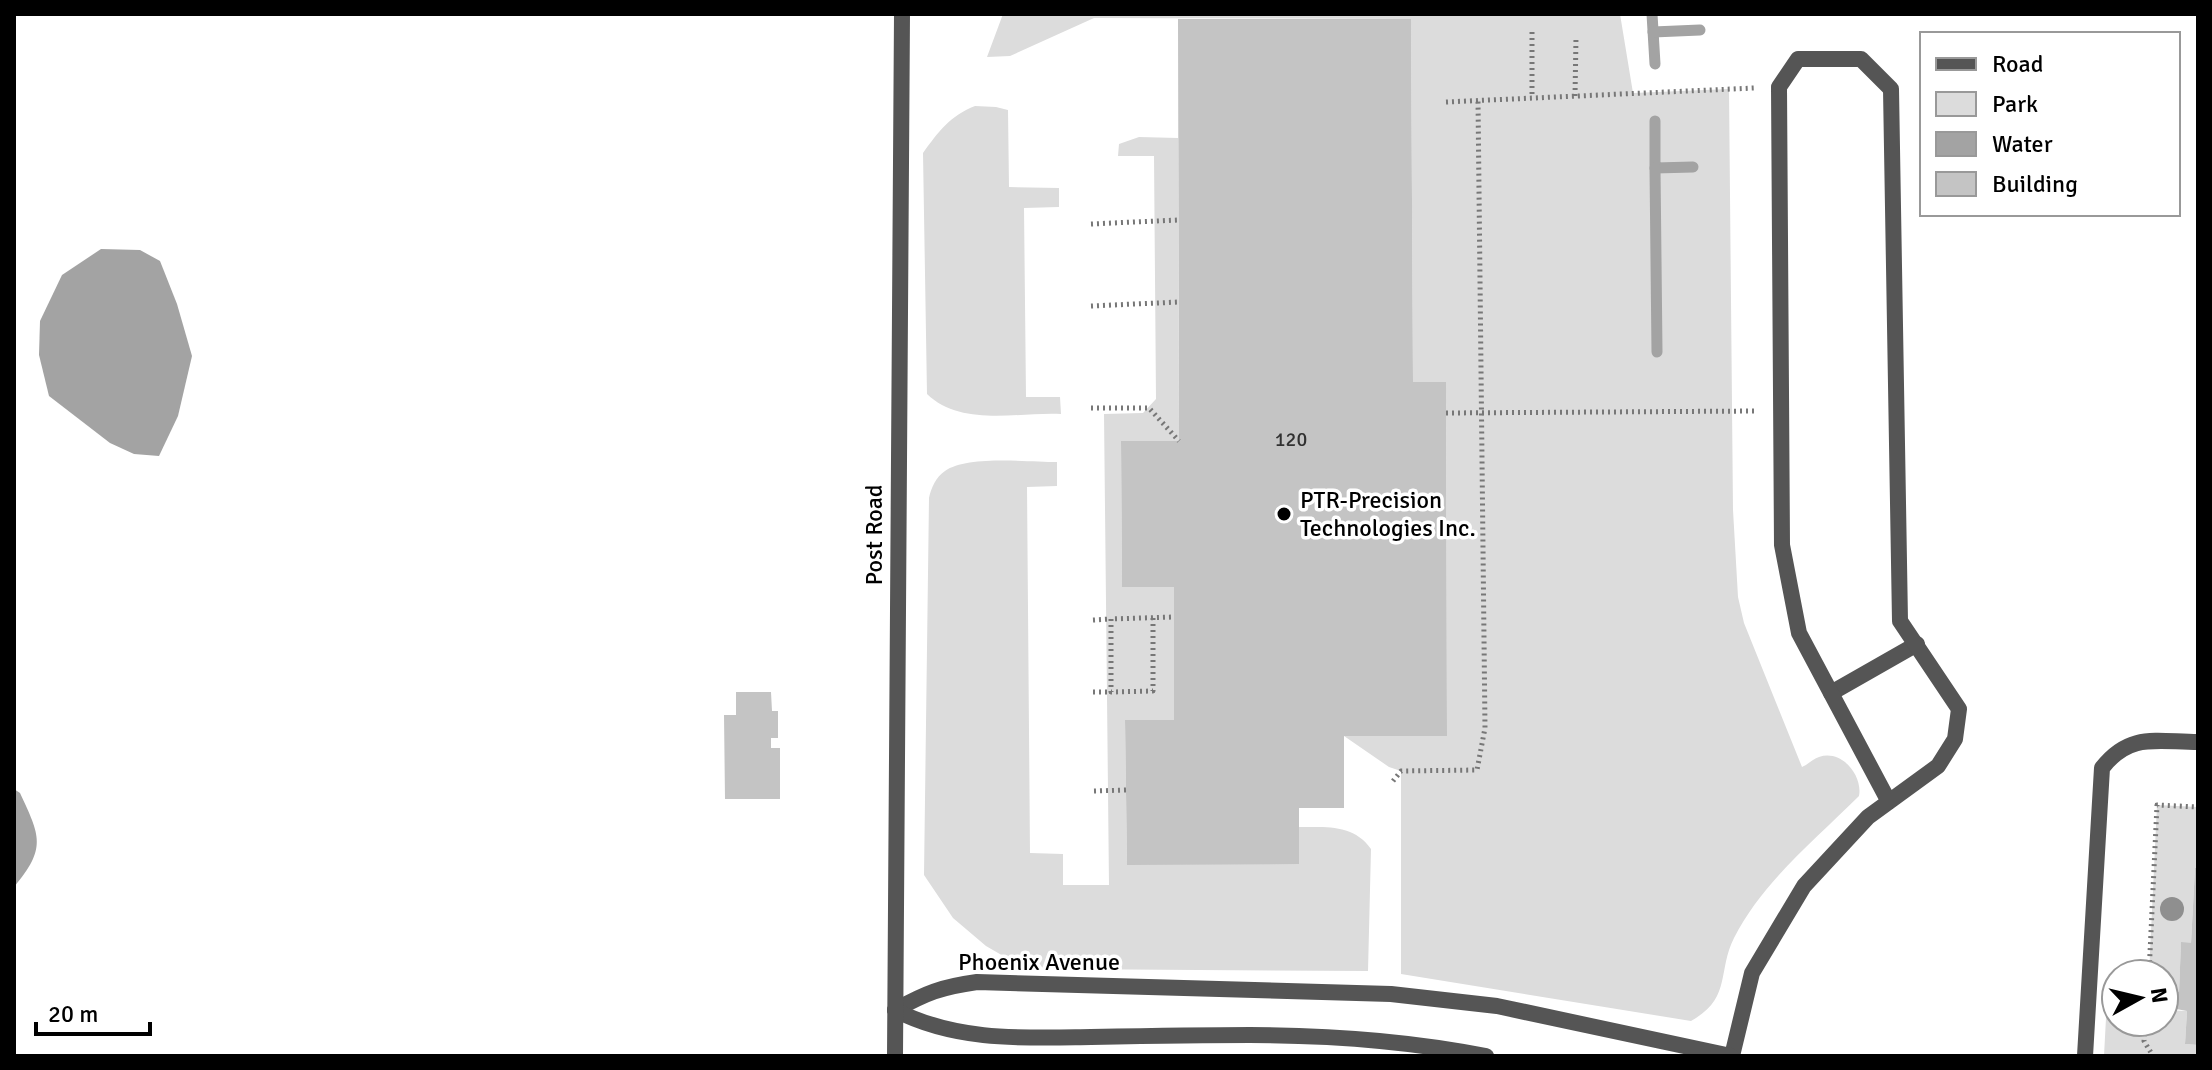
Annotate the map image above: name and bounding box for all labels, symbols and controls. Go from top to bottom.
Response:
legend [1920,32,2180,216]
text: Road [1992,49,2043,79]
text: Park [1992,89,2038,119]
text: Water [1992,129,2053,159]
text: Building [1992,169,2078,199]
house number: 120 [1275,427,1307,452]
street label: Post Road [859,485,889,585]
place label: PTR-Precision Technologies Inc. [1300,485,1476,543]
marker: PTR-Precision Technologies Inc. [1275,505,1293,523]
street label: Phoenix Avenue [958,947,1120,977]
north arrow [2100,958,2180,1038]
scale bar [36,986,150,1036]
text: N [2145,986,2174,1005]
text: 20 m [48,999,98,1029]

